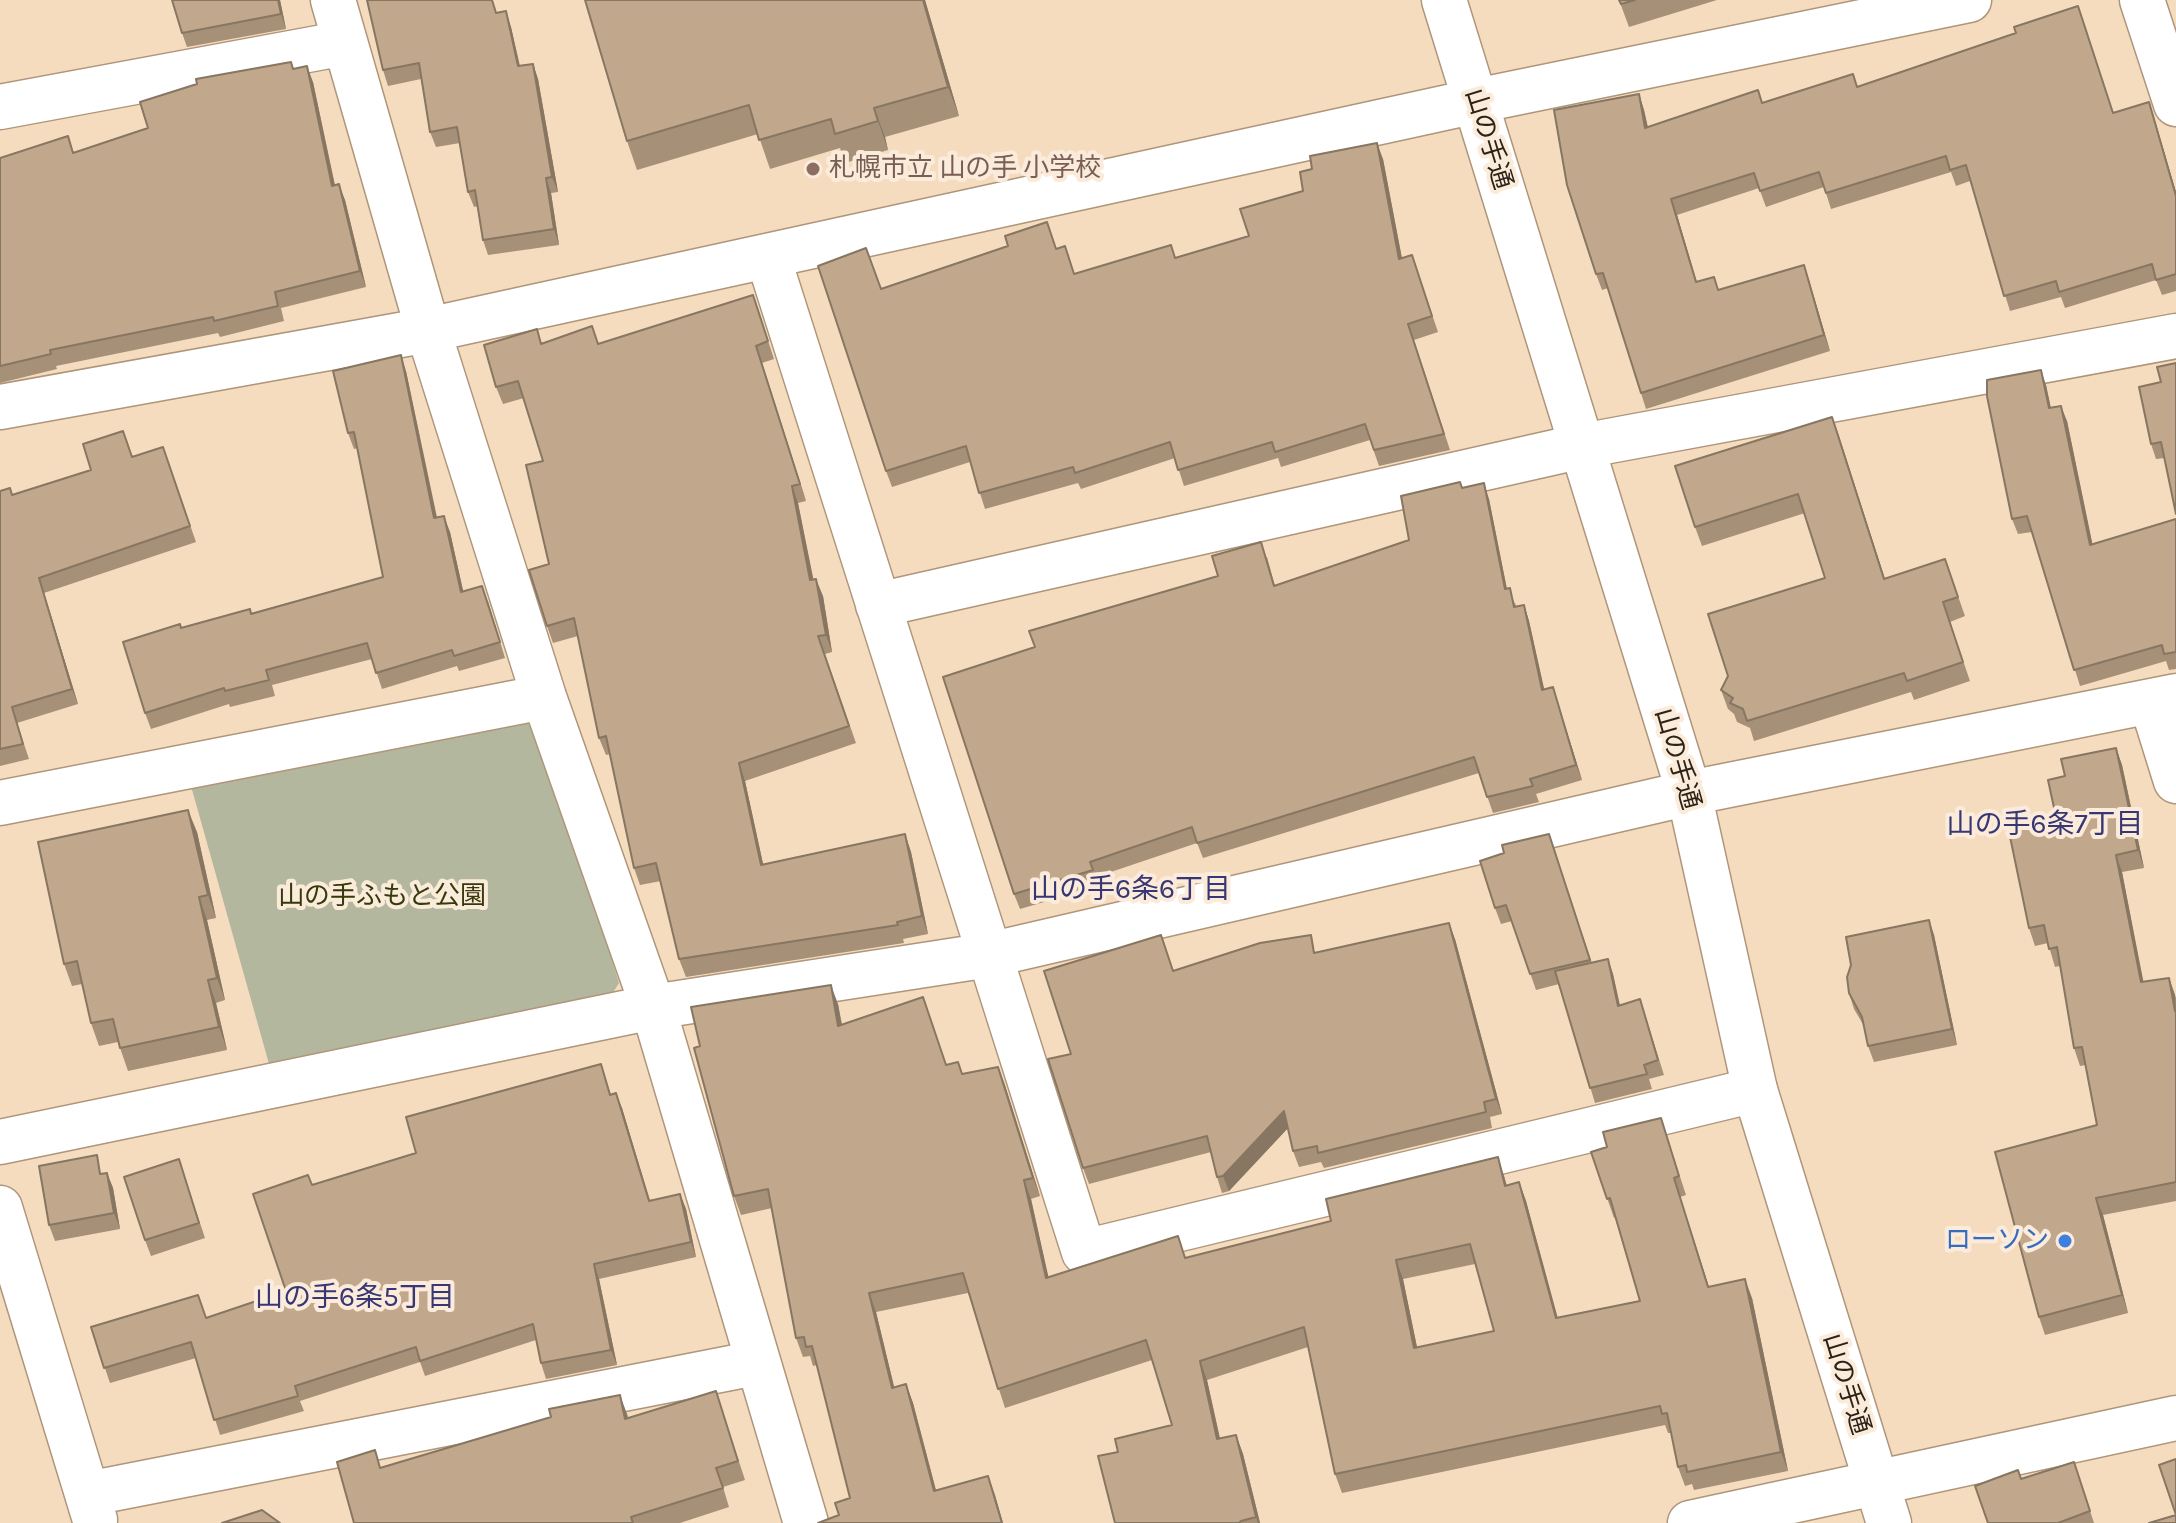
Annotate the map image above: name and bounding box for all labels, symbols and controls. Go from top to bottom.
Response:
street label: 山の手通 [1458,85,1518,193]
place label: 札幌市立 山の手 小学校 [829,153,1101,185]
marker: 札幌市立 山の手 小学校 [804,160,822,178]
street label: 山の手通 [1648,705,1706,813]
district label: 山の手6条7丁目 [1946,808,2144,842]
district label: 山の手6条6丁目 [1031,873,1231,907]
park label: 山の手ふもと公園 [278,881,486,913]
place label: ローソン [1945,1225,2049,1257]
marker: ローソン [2056,1232,2074,1250]
district label: 山の手6条5丁目 [255,1281,455,1315]
street label: 山の手通 [1816,1330,1876,1438]

